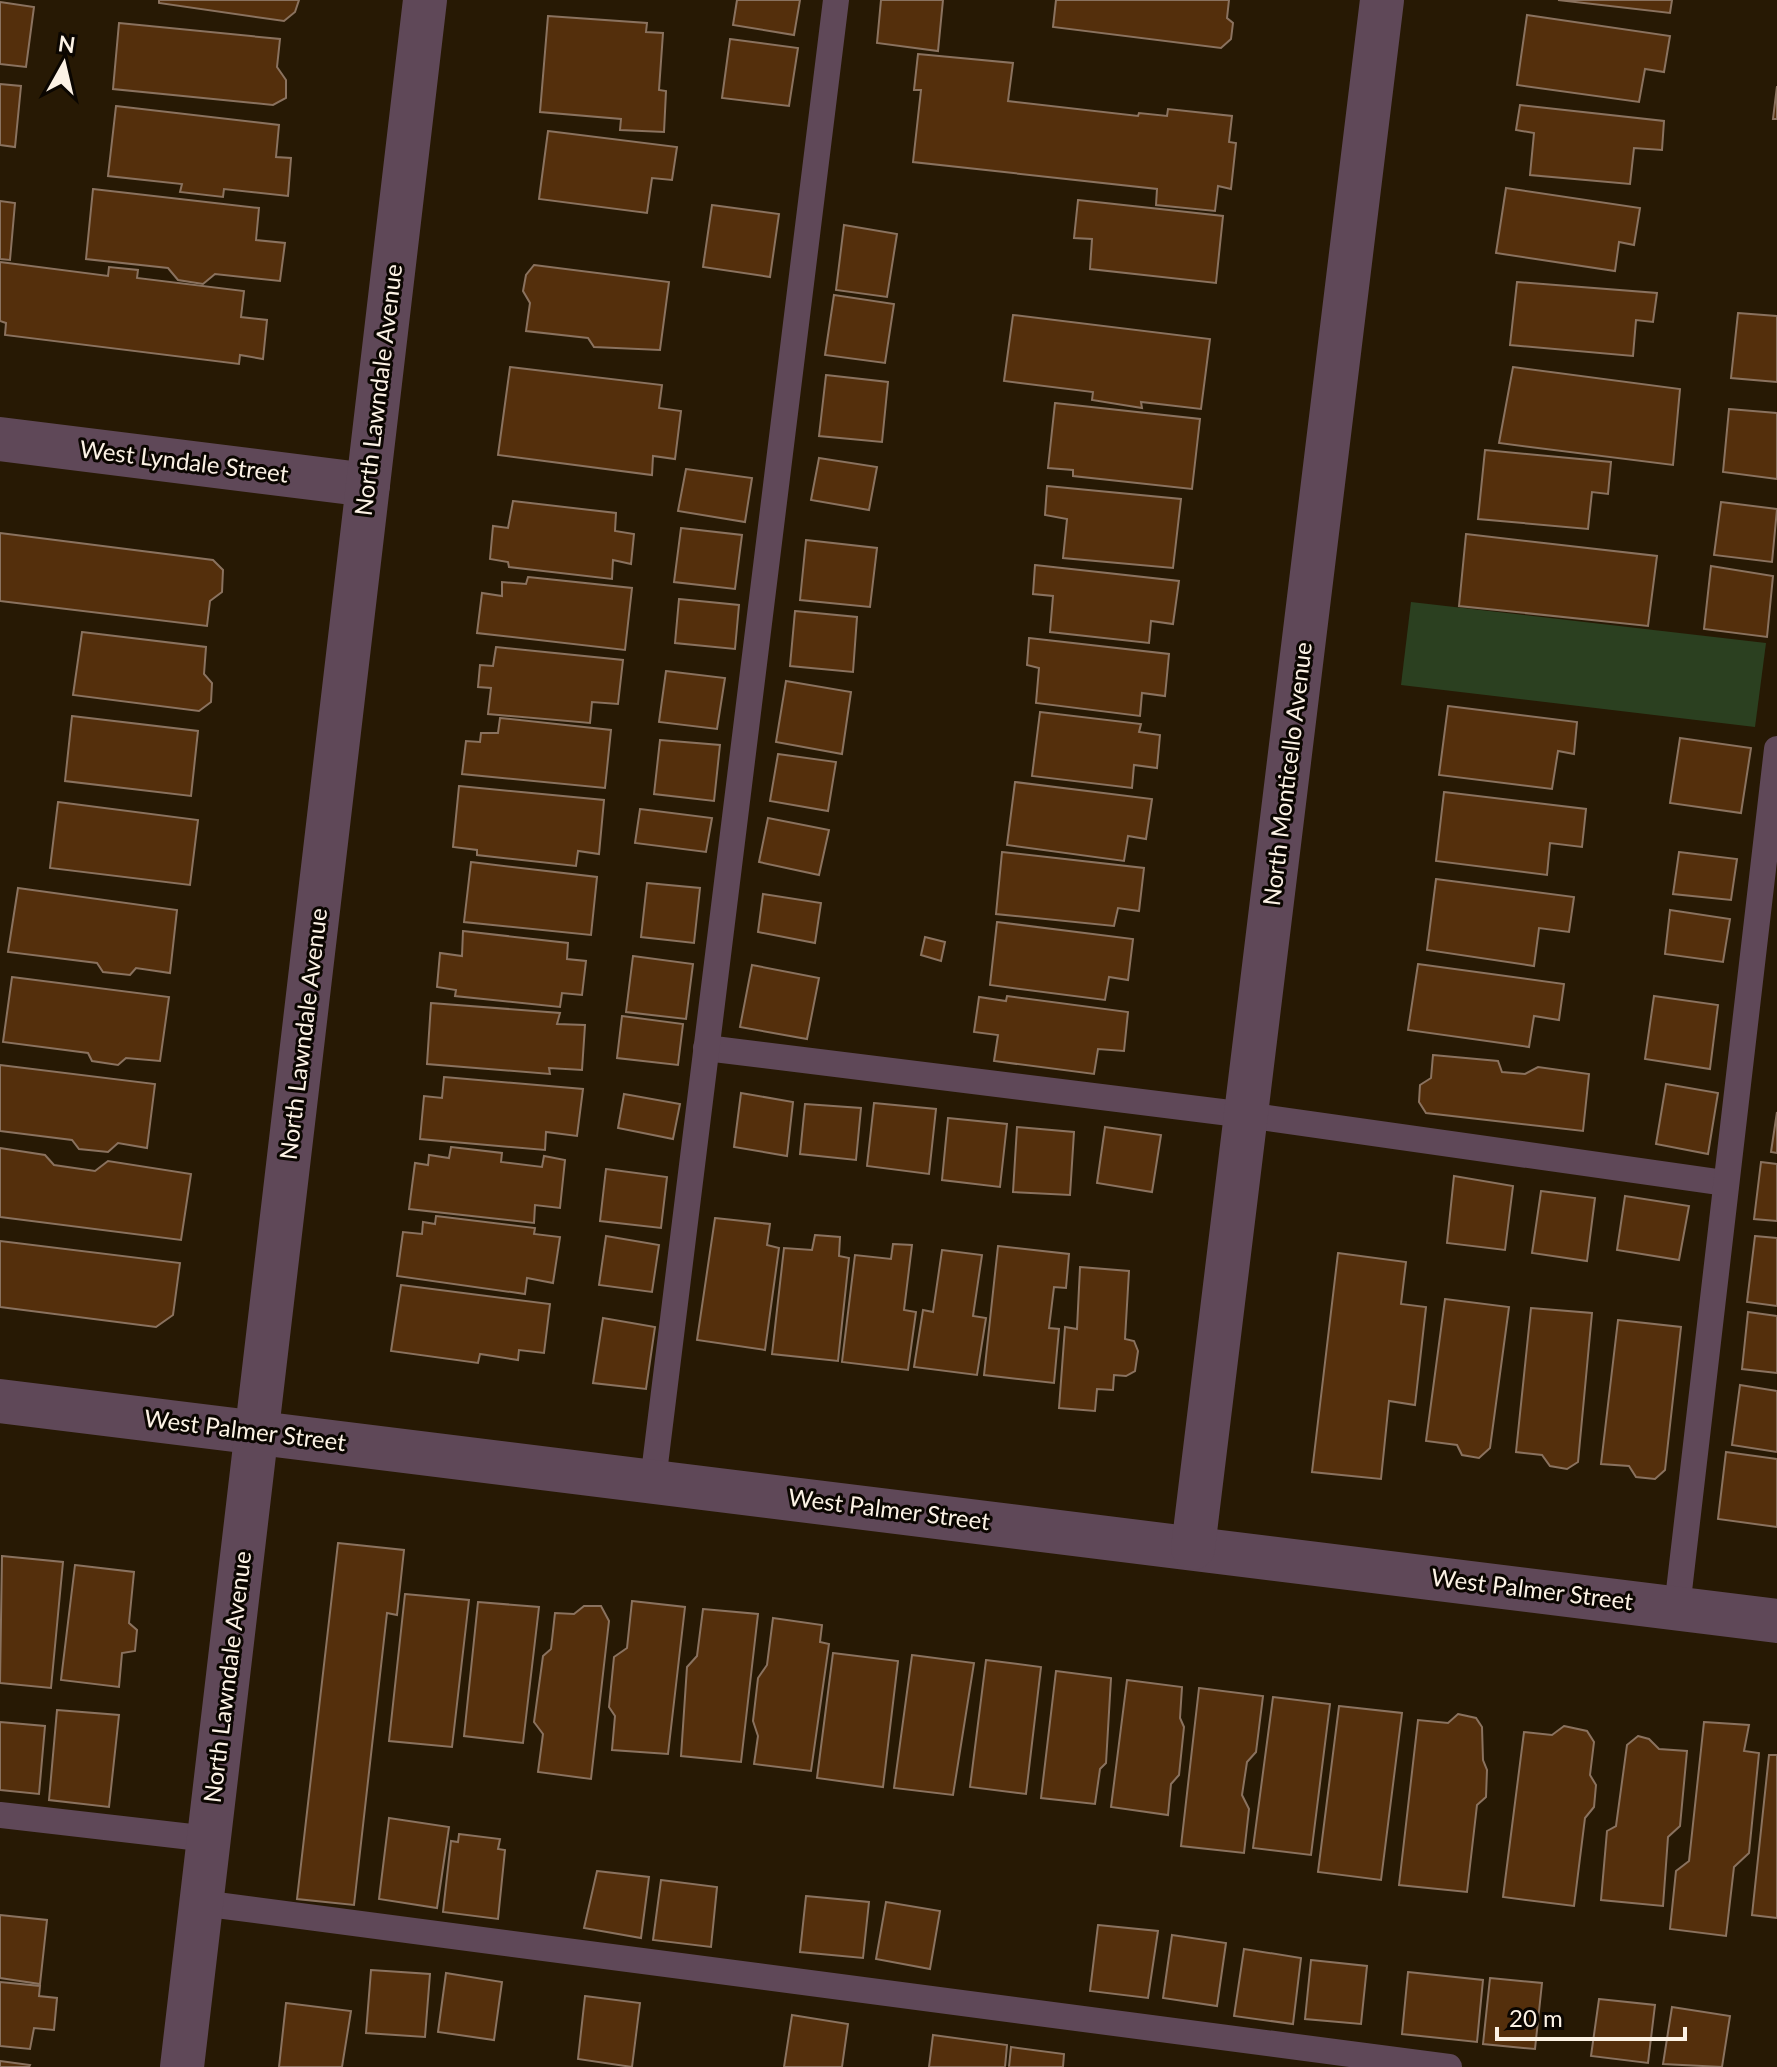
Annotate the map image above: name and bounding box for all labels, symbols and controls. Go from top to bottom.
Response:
north arrow [24,24,104,104]
text: N [57,29,77,58]
street label: North Lawndale Avenue [348,262,407,517]
street label: West Lyndale Street [78,433,291,488]
street label: North Monticello Avenue [1256,640,1317,907]
street label: North Lawndale Avenue [273,906,332,1161]
street label: West Palmer Street [143,1403,348,1456]
street label: West Palmer Street [787,1482,992,1535]
street label: North Lawndale Avenue [197,1549,256,1804]
street label: West Palmer Street [1430,1562,1635,1615]
scale bar [1497,1991,1685,2041]
text: 20 m [1509,2003,1563,2032]

